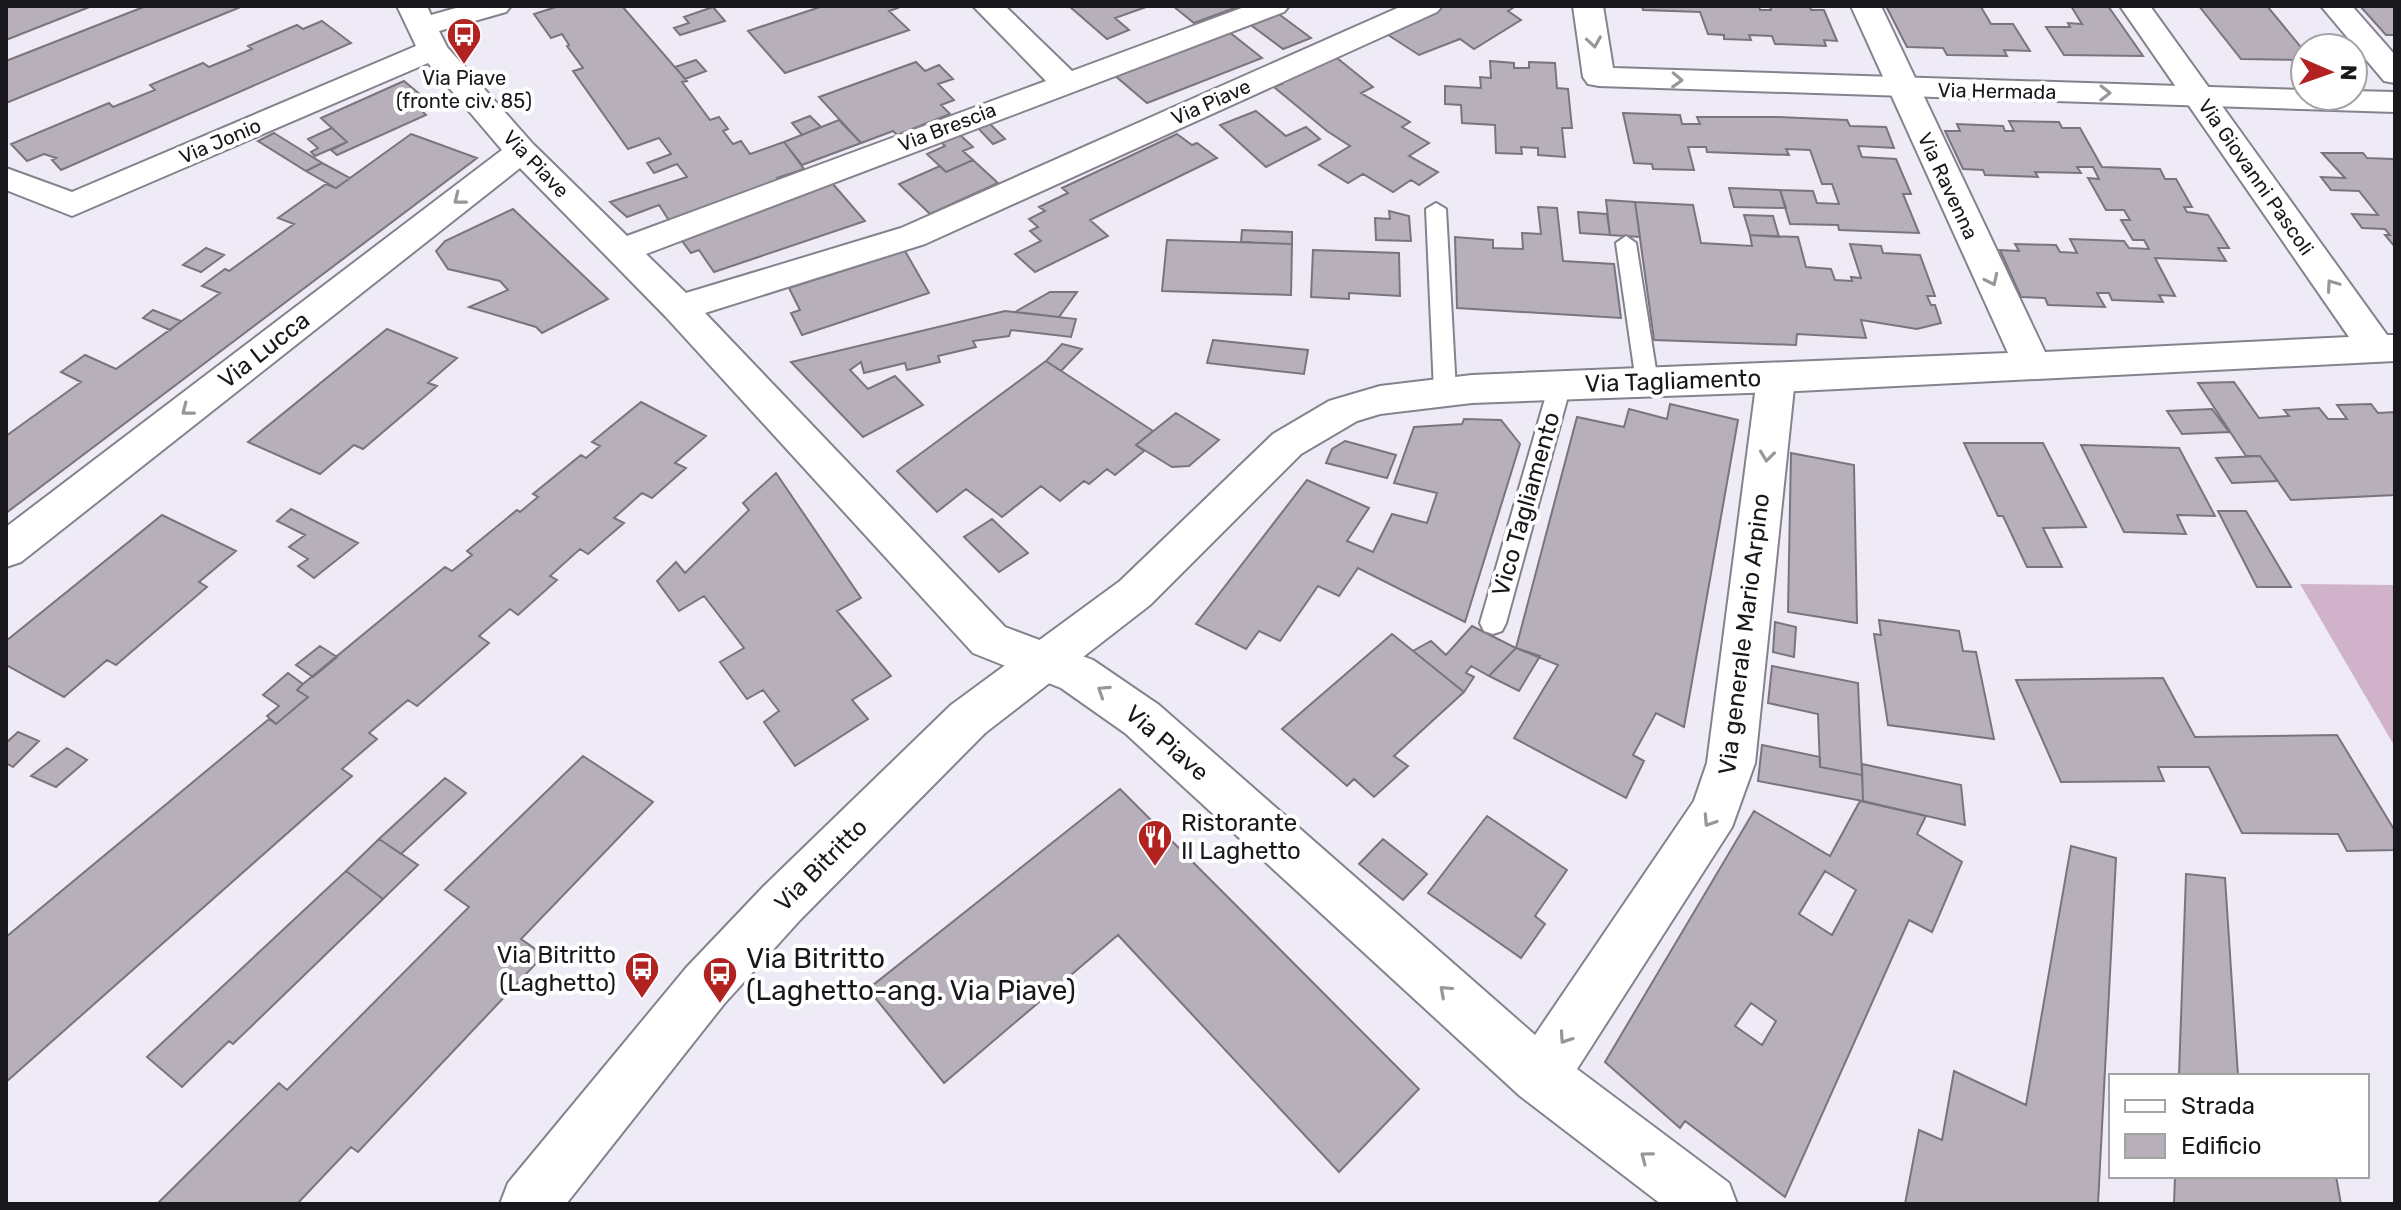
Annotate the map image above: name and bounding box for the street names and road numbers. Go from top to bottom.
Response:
street label: Via Piave [1168,74,1254,130]
street label: Via Hermada [1937,78,2057,104]
street label: Via Giovanni Pascoli [2193,94,2319,260]
street label: Via Brescia [895,97,999,157]
street label: Via Jonio [176,113,264,169]
street label: Via Piave [498,125,574,203]
street label: Via Ravenna [1913,129,1983,243]
street label: Via Lucca [213,306,315,394]
street label: Via Tagliamento [1584,364,1762,398]
street label: Vico Tagliamento [1486,409,1566,599]
street label: Via generale Mario Arpino [1713,492,1775,776]
street label: Via Piave [1120,699,1214,787]
street label: Via Bitritto [769,813,873,917]

